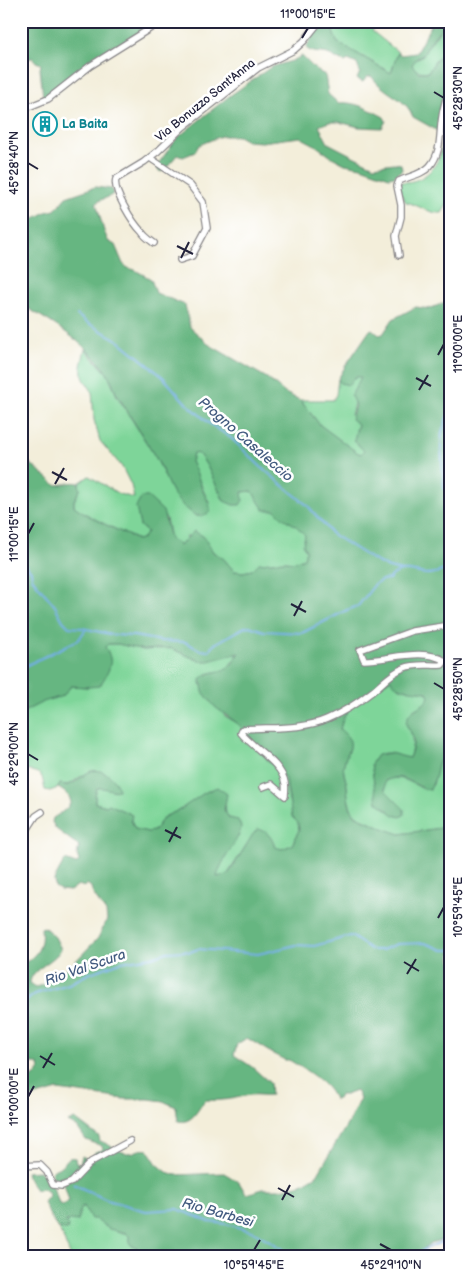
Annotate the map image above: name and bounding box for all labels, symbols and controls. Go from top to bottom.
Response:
text: 11°00'15"E [280,7,336,22]
street label: Via Bonuzzo Sant'Anna [152,55,258,145]
text: 45°28'30"N [451,66,466,130]
building icon: La Baita [32,111,58,137]
place label: La Baita [62,117,108,132]
text: 45°28'40"N [7,131,22,195]
text: 11°00'00"E [451,315,466,373]
water label: Progno Casaleccio [195,394,297,485]
text: 11°00'15"E [7,506,22,562]
text: 45°28'50"N [451,657,466,721]
text: 45°29'00"N [7,722,22,786]
text: 10°59'45"E [451,877,466,937]
water label: Rio Val Scura [43,946,128,989]
text: 11°00'00"E [7,1068,22,1126]
water label: Rio Barbesi [180,1194,256,1231]
text: 10°59'45"E [224,1258,284,1273]
text: 45°29'10"N [360,1258,422,1273]

